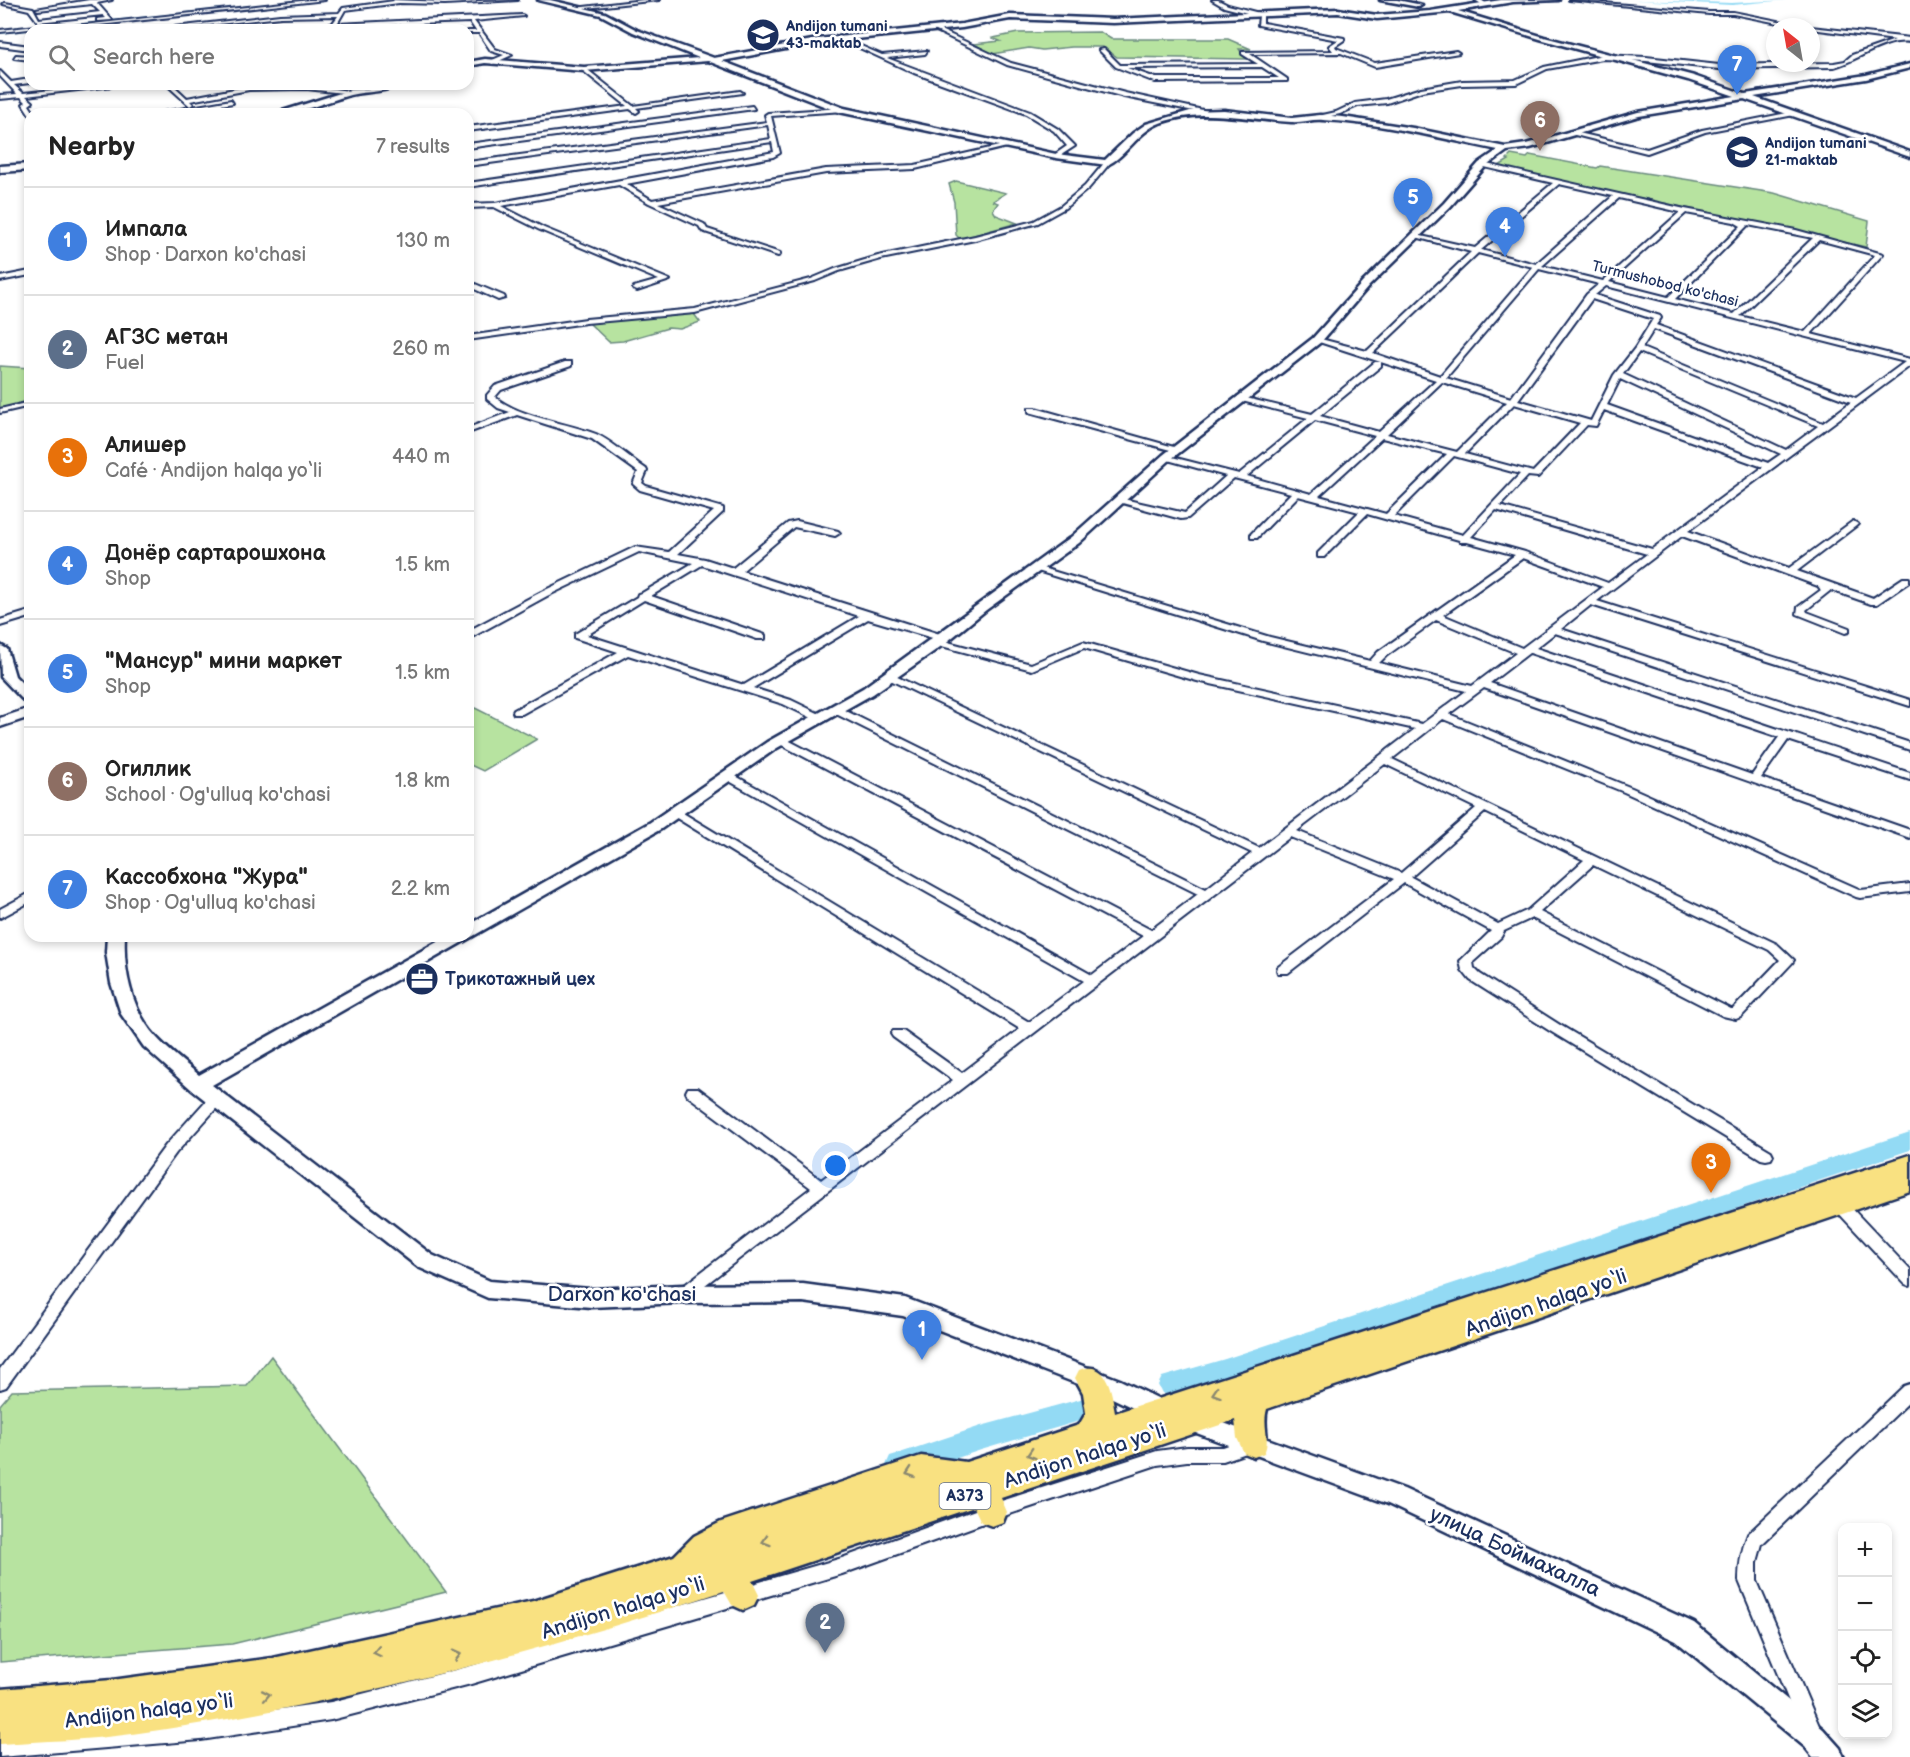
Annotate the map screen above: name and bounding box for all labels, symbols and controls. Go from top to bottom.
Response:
school or university icon: Andijon tumani 43-maktab [745,17,781,53]
place label: Andijon tumani 43-maktab [785,17,888,53]
north arrow [1766,18,1820,72]
search box [24,24,474,90]
icon: search [45,41,78,74]
text: Search here [93,44,215,71]
pin: 7 [1718,46,1756,95]
pin: 6 [1520,102,1560,151]
text: Nearby [48,132,135,163]
school or university icon: Andijon tumani 21-maktab [1724,134,1760,170]
place label: Andijon tumani 21-maktab [1764,134,1867,170]
text: 7 results [376,135,450,159]
pin: 5 [1394,178,1432,228]
pin: 4 [1486,208,1524,257]
text: Импала [105,216,187,243]
text: 1 [63,229,72,253]
text: 130 m [396,229,450,253]
text: Shop · Darxon ko'chasi [105,243,306,267]
street label: Turmushobod ko'chasi [1590,257,1740,311]
text: АГЗС метан [105,324,228,351]
text: 2 [62,337,73,361]
text: 260 m [392,337,450,361]
text: Fuel [105,351,144,375]
text: Алишер [105,432,186,459]
text: 3 [62,445,73,469]
text: 440 m [392,445,450,469]
text: Café · Andijon halqa yo‘li [105,459,322,483]
text: Донёр сартарошхона [105,540,325,567]
text: 4 [62,553,73,577]
text: 1.5 km [395,553,450,577]
text: Shop [105,567,151,591]
text: "Мансур" мини маркет [105,648,342,675]
text: 5 [62,661,73,685]
text: 1.5 km [395,661,450,685]
text: Shop [105,675,151,699]
text: Огиллик [105,756,191,783]
text: 6 [61,769,74,793]
text: 1.8 km [395,769,450,793]
text: School · Og'ulluq ko'chasi [105,783,331,807]
text: Кассобхона "Жура" [105,864,308,891]
text: 7 [62,877,73,901]
text: 2.2 km [391,877,450,901]
text: Shop · Og'ulluq ko'chasi [105,891,316,915]
office icon: Трикотажный цех [404,961,440,997]
place label: Трикотажный цех [445,969,596,990]
pin: 3 [1692,1144,1730,1193]
your location [821,1151,850,1180]
street label: Andijon halqa yo‘li [1462,1264,1630,1342]
street label: Darxon ko'chasi [548,1282,697,1307]
pin: 1 [902,1310,942,1360]
one-way arrow [1211,1386,1222,1398]
street label: Andijon halqa yo‘li [1001,1418,1169,1494]
one-way arrow [1026,1446,1037,1459]
one-way arrow [905,1465,916,1478]
road number: A373 [940,1483,990,1509]
street label: улица Боймахалла [1426,1501,1605,1603]
map controls [1838,1523,1892,1739]
button: + [1838,1523,1892,1577]
one-way arrow [761,1534,772,1547]
street label: Andijon halqa yo‘li [538,1571,708,1645]
button: − [1838,1577,1892,1631]
pin: 2 [806,1604,844,1653]
button: locate [1838,1631,1892,1685]
one-way arrow [372,1645,382,1658]
one-way arrow [452,1649,462,1662]
button: layers [1838,1685,1892,1739]
street label: Andijon halqa yo‘li [63,1688,235,1734]
one-way arrow [261,1689,271,1702]

